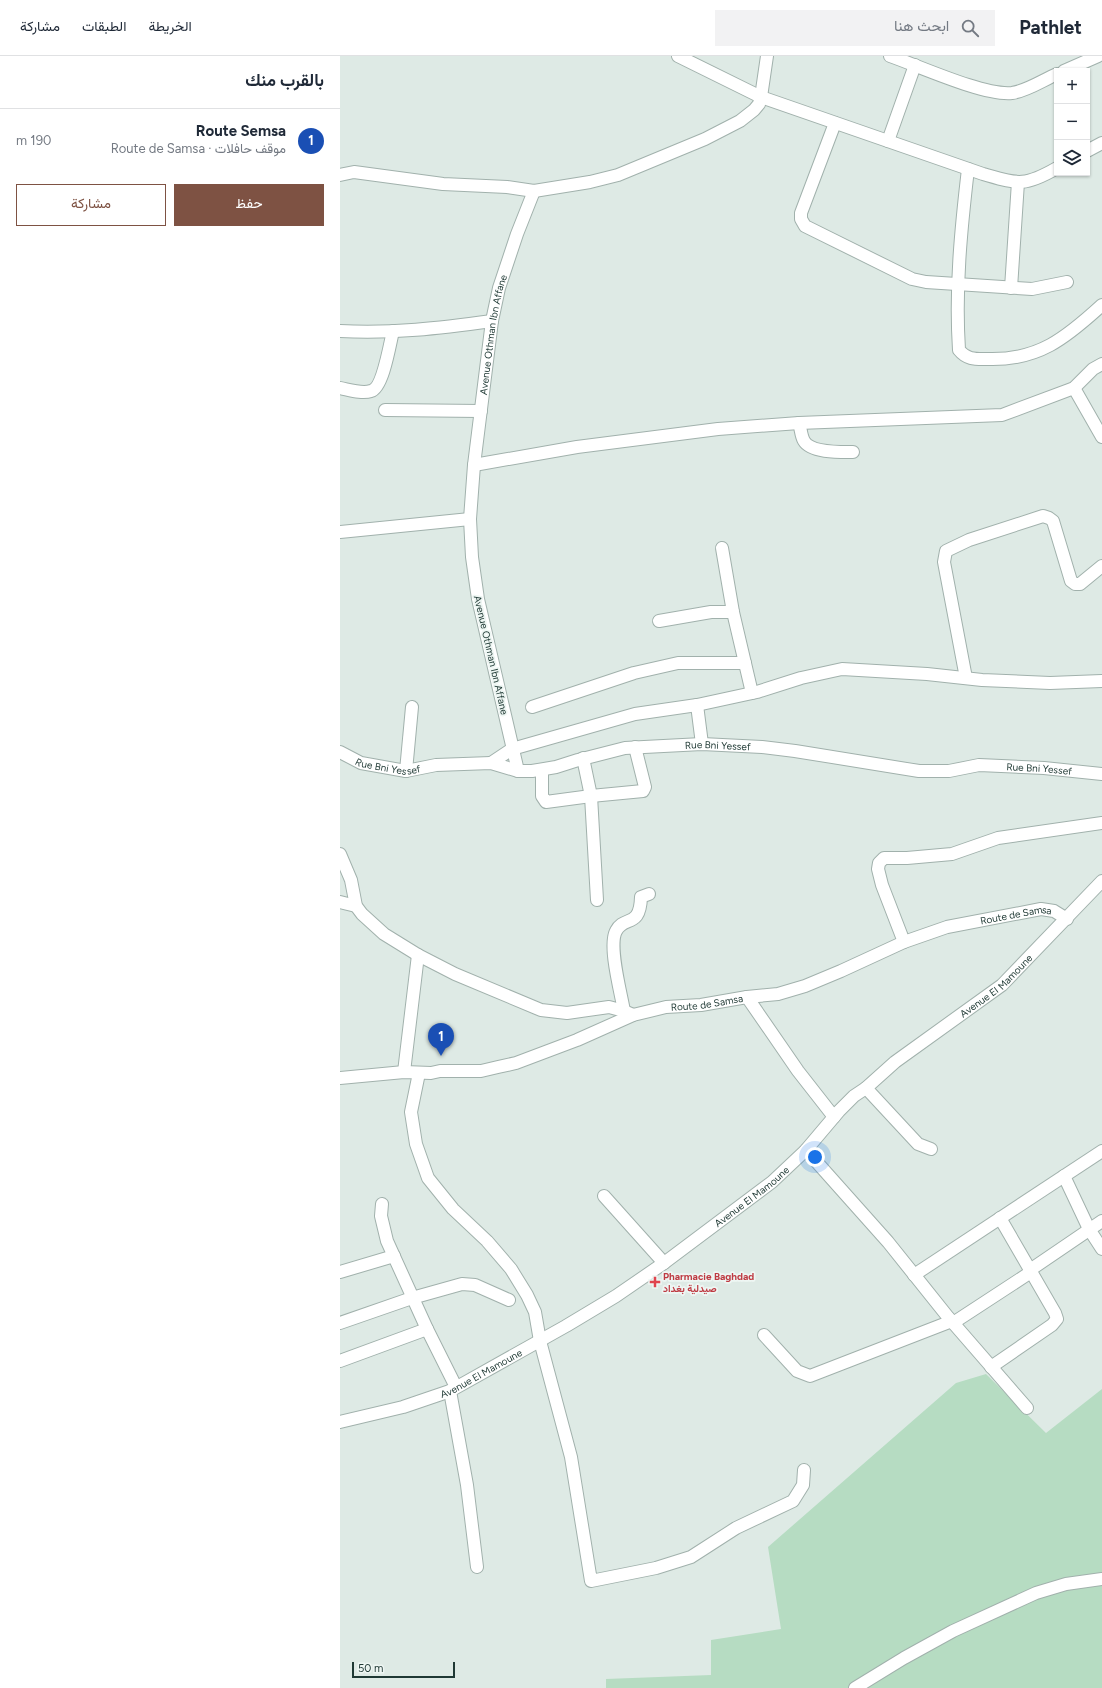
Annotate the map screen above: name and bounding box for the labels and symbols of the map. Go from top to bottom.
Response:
street label: Avenue Othman Ibn Affane [476,272,510,396]
street label: Avenue Othman Ibn Affane [471,594,511,716]
street label: Rue Bni Yessef [685,737,751,753]
street label: Rue Bni Yessef [353,755,422,778]
street label: Rue Bni Yessef [1006,760,1073,777]
street label: Route de Samsa [979,902,1053,927]
street label: Avenue El Mamoune [957,951,1035,1020]
street label: Route de Samsa [670,991,744,1013]
pin: 1 [428,1023,454,1056]
your location [805,1147,825,1167]
street label: Avenue El Mamoune [712,1163,792,1230]
place label: Pharmacie Baghdad صيدلية بغداد [663,1270,754,1295]
marker: Pharmacie Baghdad صيدلية بغداد [650,1277,660,1287]
street label: Avenue El Mamoune [438,1345,525,1400]
scale bar [352,1660,455,1679]

